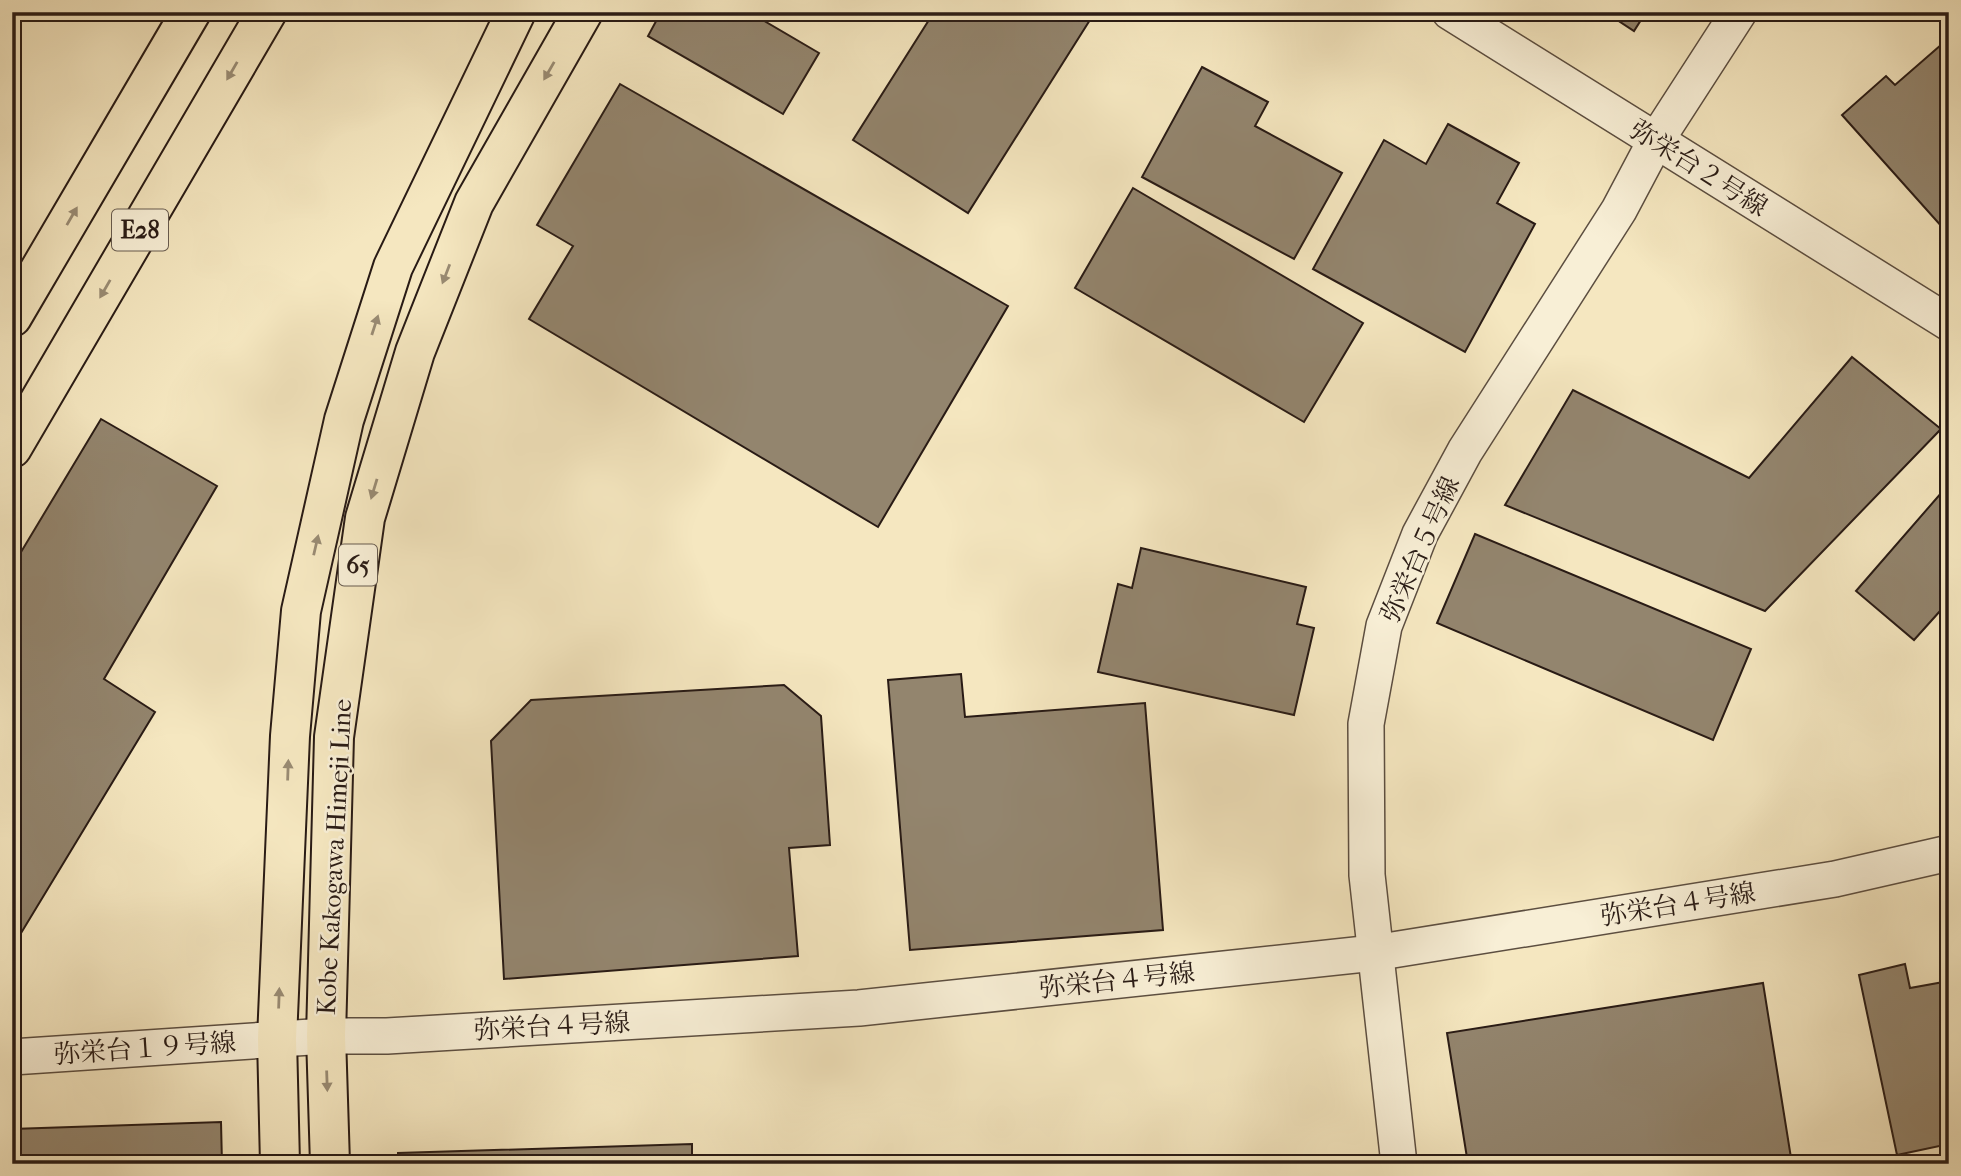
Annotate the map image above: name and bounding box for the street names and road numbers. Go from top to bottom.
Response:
street label: 弥栄台２号線 [1624,114,1773,223]
road number: E28 [112,210,168,250]
street label: 弥栄台５号線 [1375,472,1466,627]
road number: 65 [339,544,377,586]
street label: Kobe Kakogawa Himeji Line [311,698,358,1016]
street label: 弥栄台４号線 [1599,877,1758,932]
street label: 弥栄台４号線 [1038,957,1196,1004]
street label: 弥栄台４号線 [473,1007,631,1046]
street label: 弥栄台１９号線 [53,1027,237,1070]

